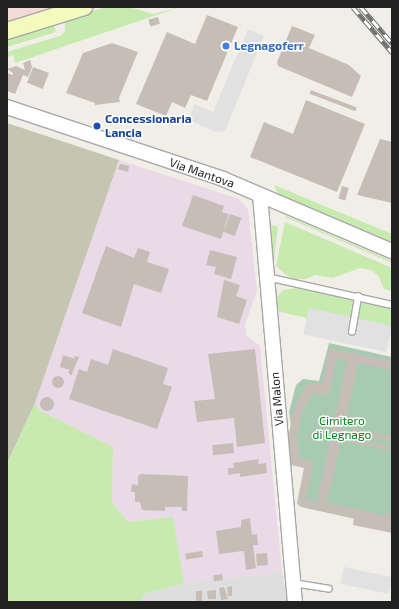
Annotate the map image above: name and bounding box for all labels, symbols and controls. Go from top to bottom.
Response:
place label: Legnagoferr [234,39,304,53]
marker: Legnagoferr [221,41,231,51]
place label: Concessionaria Lancia [105,112,192,140]
marker: Concessionaria Lancia [92,121,102,131]
street label: Via Mantova [168,155,236,191]
street label: Via Malon [267,371,287,427]
park label: Cimitero di Legnago [313,414,371,442]

